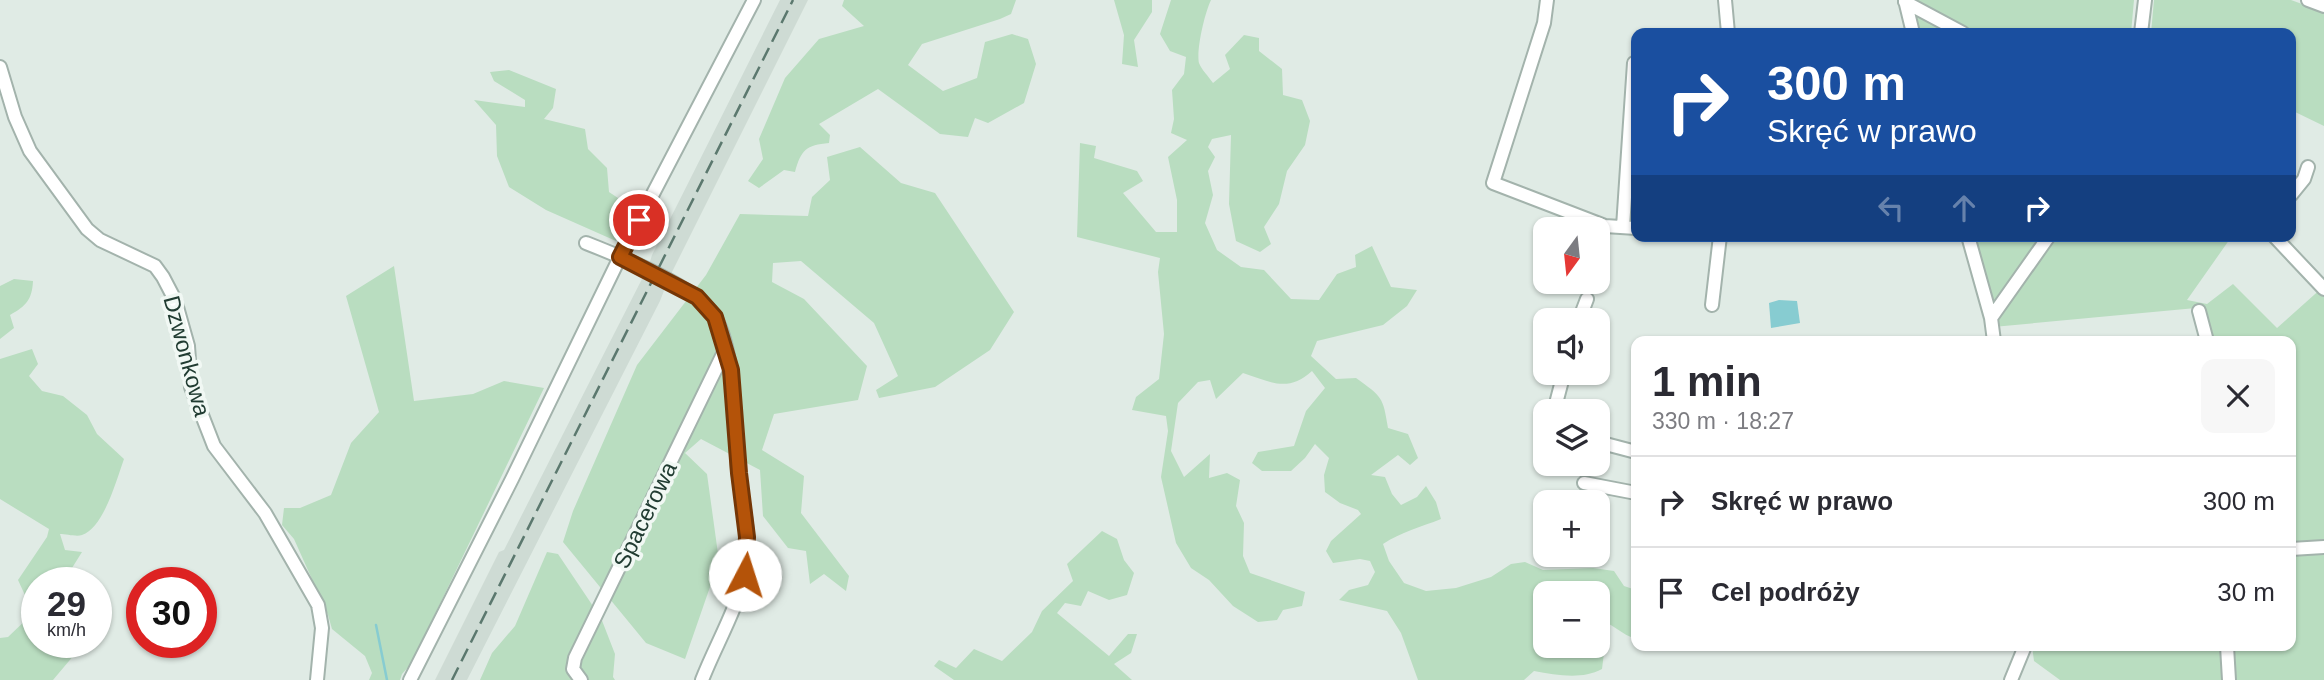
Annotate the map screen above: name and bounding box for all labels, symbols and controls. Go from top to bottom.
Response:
icon: right [1652,56,1743,147]
text: 300 m [1767,56,1906,110]
text: Skręć w prawo [1767,113,1977,149]
icon: left [1872,189,1910,227]
icon: ahead [1945,189,1983,227]
icon: right [2018,189,2056,227]
pin [609,190,669,250]
icon: arrive [620,201,658,239]
north arrow [1533,217,1610,294]
map controls [1533,217,1610,658]
street label: Dzwonkowa [158,293,216,419]
button: sound [1533,308,1610,385]
text: 1 min [1652,358,1762,405]
button: close [2201,359,2275,433]
button: layers [1533,399,1610,476]
text: 330 m · 18:27 [1652,408,1794,434]
street label: Spacerowa [608,457,682,572]
icon: right [1652,483,1690,521]
text: Skręć w prawo [1711,486,1893,516]
text: 300 m [2203,486,2275,516]
button: + [1533,490,1610,567]
position arrow [708,538,782,612]
speed limit sign: 30 [126,567,217,658]
icon: arrive [1652,574,1690,612]
text: Cel podróży [1711,577,1860,607]
text: 30 m [2217,577,2275,607]
button: − [1533,581,1610,658]
text: 29 [47,584,86,623]
text: km/h [47,620,86,640]

